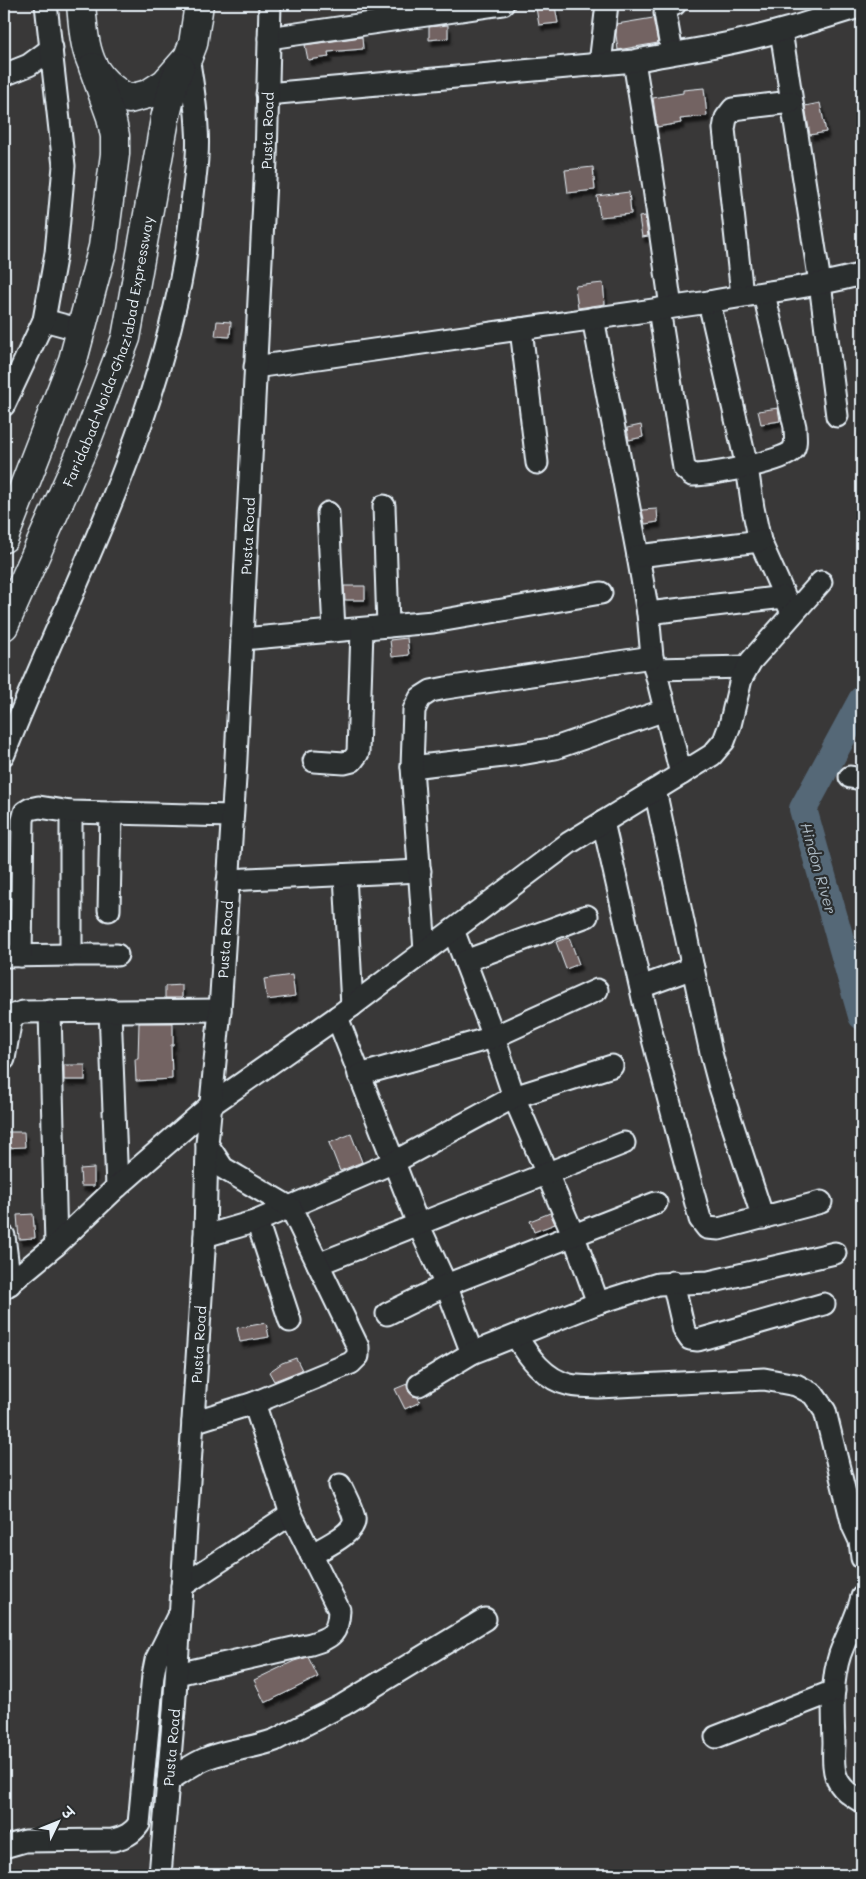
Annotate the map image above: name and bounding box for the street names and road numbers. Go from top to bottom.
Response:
street label: Pusta Road [256,92,277,170]
street label: Faridabad-Noida-Ghaziabad Expressway [58,214,157,490]
street label: Pusta Road [236,497,259,575]
street label: Pusta Road [213,900,237,979]
street label: Pusta Road [186,1305,210,1384]
street label: Pusta Road [158,1708,184,1787]

